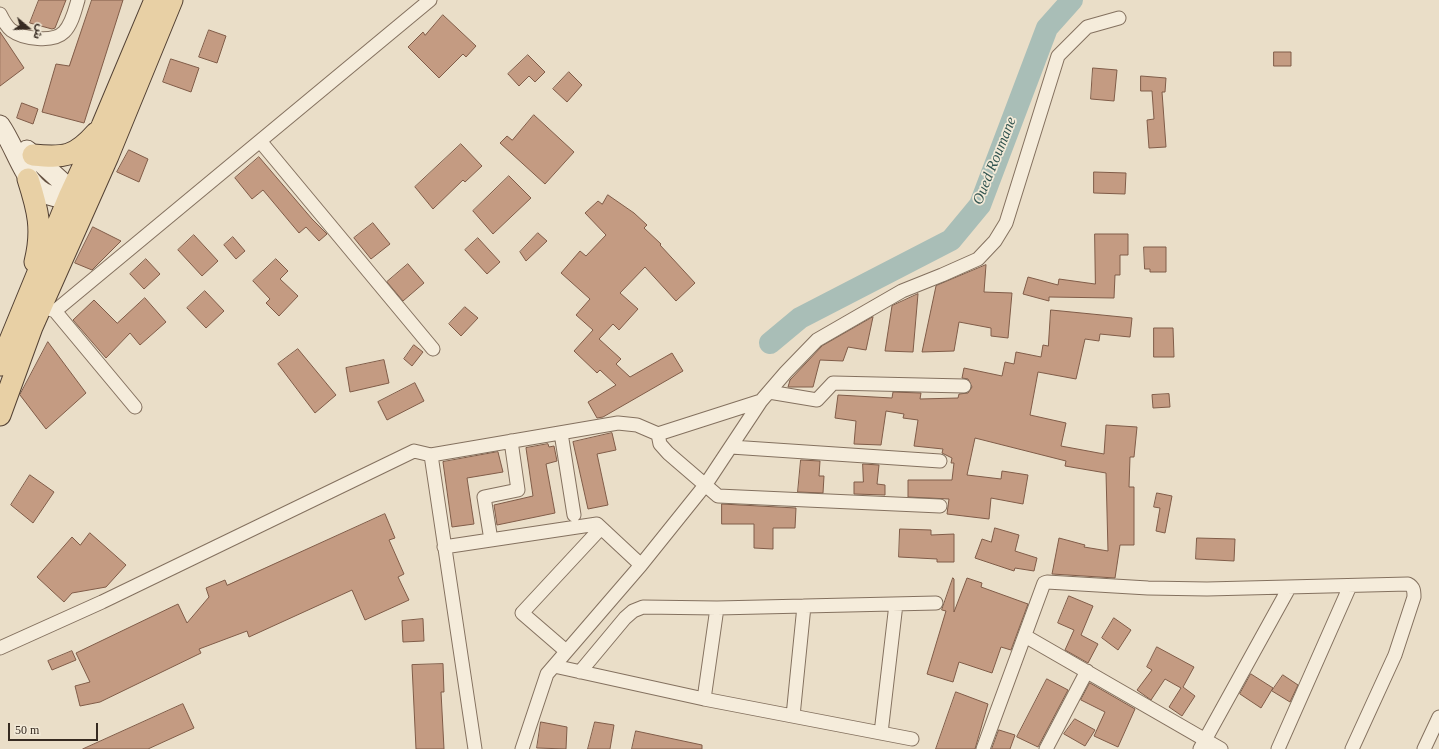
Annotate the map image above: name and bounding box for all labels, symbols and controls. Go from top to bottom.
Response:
north arrow [8,8,48,48]
text: ش [31,23,47,41]
water label: Oued Roumane [969,115,1021,207]
scale bar [10,715,100,741]
text: 50 m [15,723,39,737]

